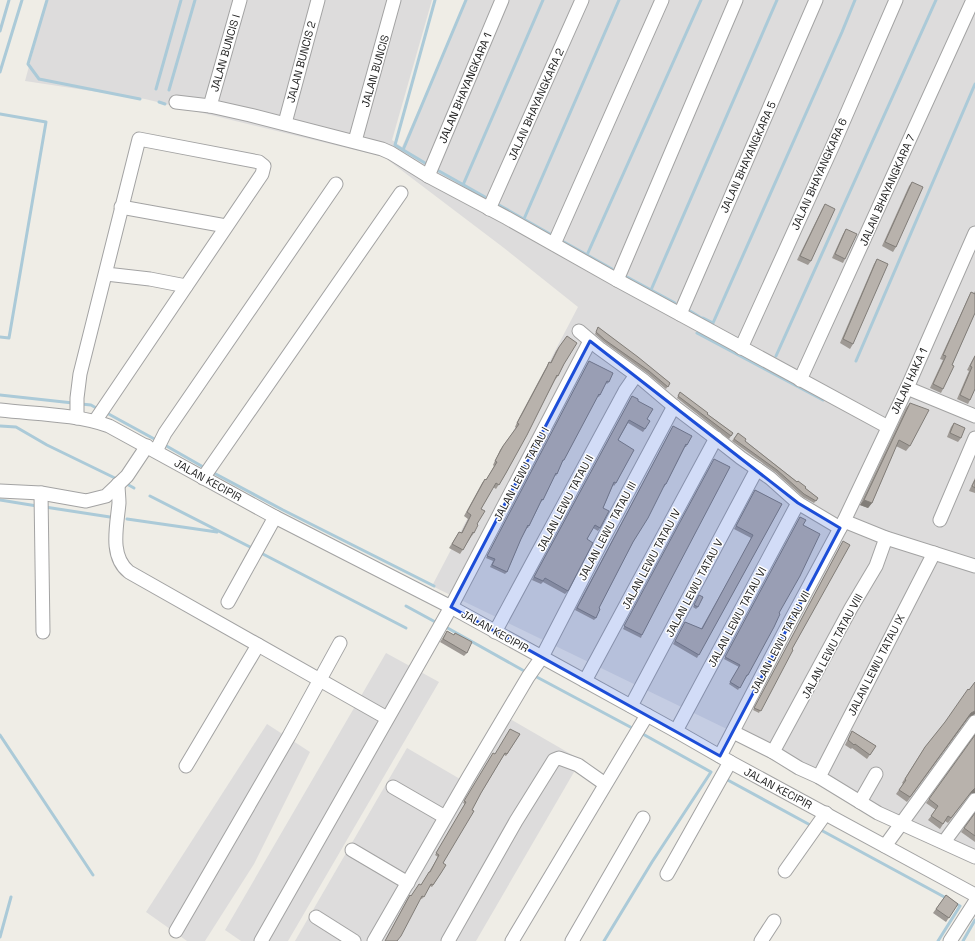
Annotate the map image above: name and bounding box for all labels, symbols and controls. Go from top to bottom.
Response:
street label: JALAN BUNCIS I [207,13,243,93]
street label: JALAN BUNCIS 2 [283,19,319,104]
street label: JALAN BHAYANGKARA 1 [435,31,495,145]
street label: JALAN BUNCIS [358,33,392,109]
street label: JALAN BHAYANGKARA 2 [505,46,567,162]
street label: JALAN BHAYANGKARA 5 [717,99,779,215]
street label: JALAN BHAYANGKARA 6 [788,116,850,232]
street label: JALAN BHAYANGKARA 7 [856,132,918,248]
street label: JALAN HAKA 1 [888,346,930,416]
street label: JALAN LEWU TATAU I [490,424,552,524]
street label: JALAN LEWU TATAU II [534,452,596,554]
street label: JALAN KECIPIR [172,456,244,504]
street label: JALAN LEWU TATAU III [575,479,639,583]
street label: JALAN LEWU TATAU IV [619,506,683,612]
street label: JALAN LEWU TATAU V [662,536,726,639]
street label: JALAN LEWU TATAU VI [705,564,769,670]
street label: JALAN LEWU TATAU VII [747,588,813,696]
street label: JALAN LEWU TATAU VIII [798,591,866,701]
street label: JALAN KECIPIR [459,607,531,655]
street label: JALAN LEWU TATAU IX [844,612,908,718]
street label: JALAN KECIPIR [742,764,814,812]

